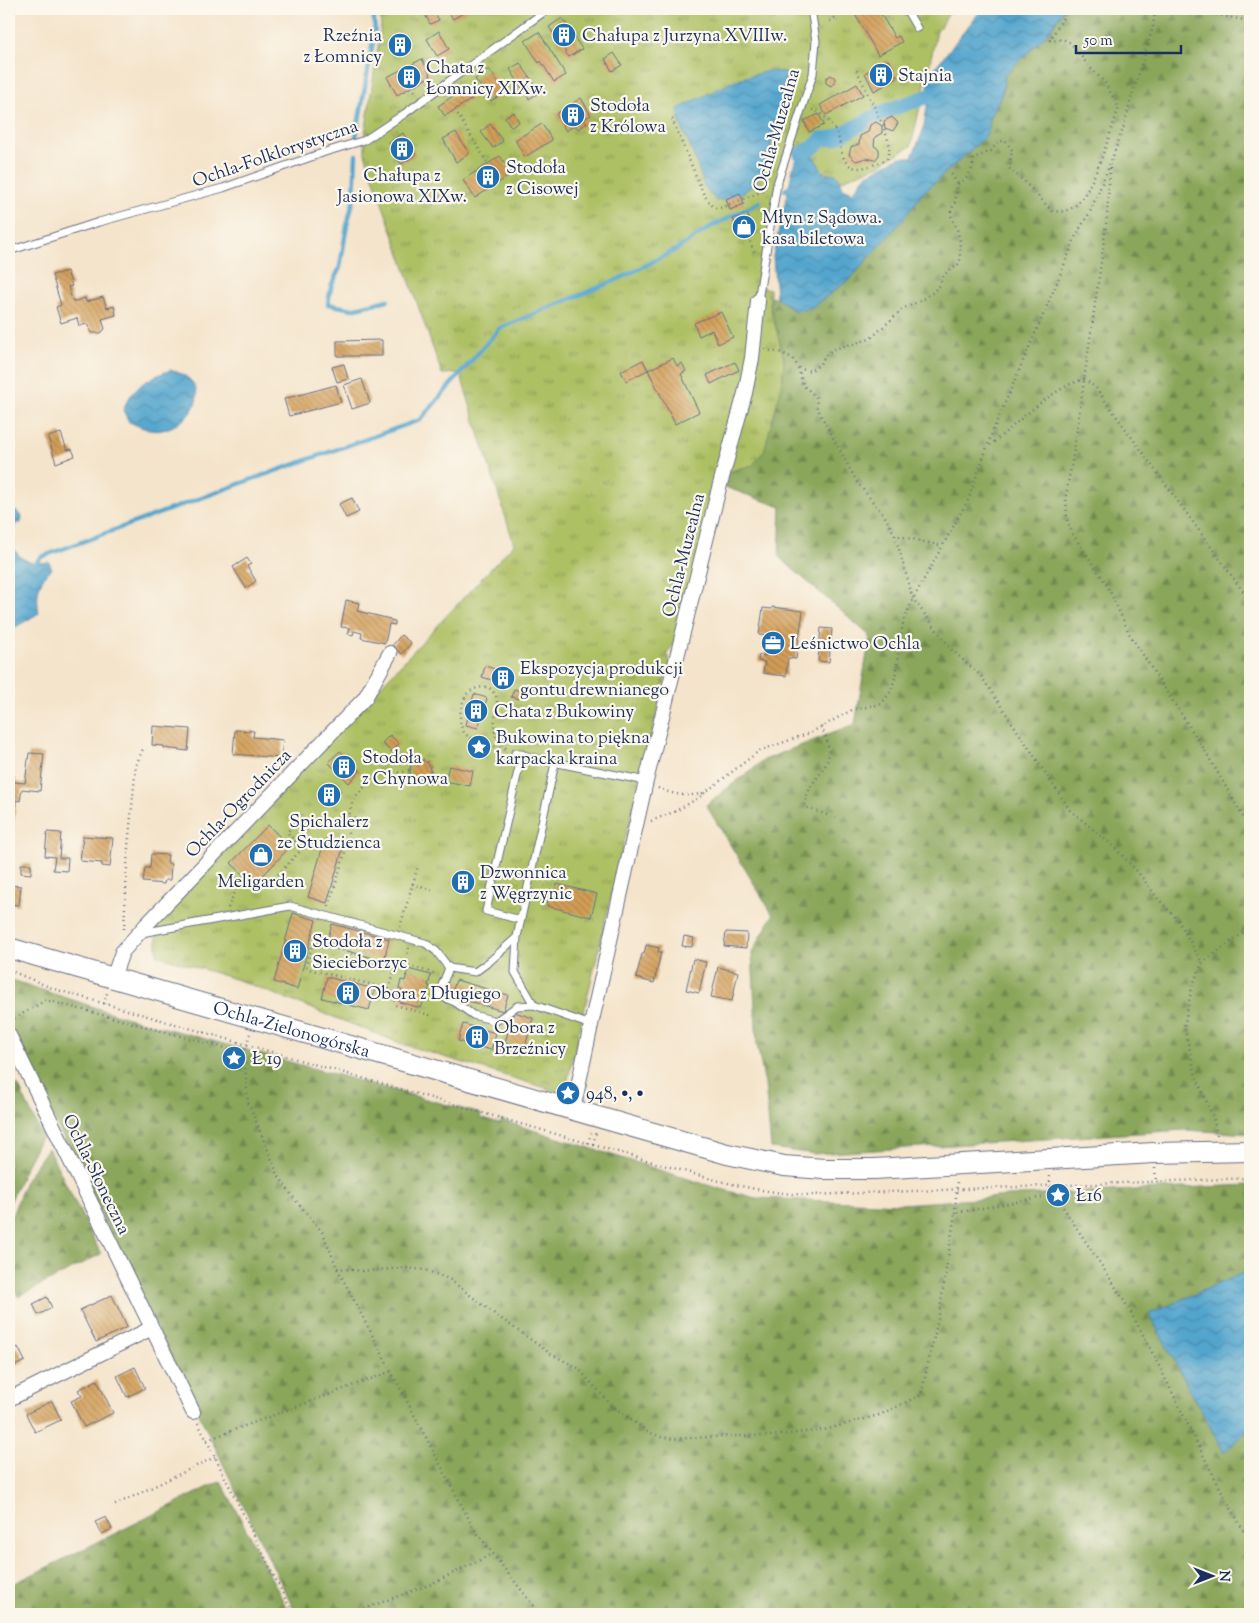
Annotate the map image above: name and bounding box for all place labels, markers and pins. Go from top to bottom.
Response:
building icon: Chałupa z Jurzyna XVIIIw. [551,22,577,48]
place label: Rzeźnia z Łomnicy [304,24,382,71]
place label: Chałupa z Jurzyna XVIIIw. [582,24,787,50]
building icon: Rzeźnia z Łomnicy [387,32,413,58]
place label: Chata z Łomnicy XIXw. [426,56,547,103]
building icon: Stajnia [868,62,894,88]
building icon: Chata z Łomnicy XIXw. [396,64,422,90]
place label: Stajnia [898,64,952,90]
place label: Stodoła z Królowa [590,94,666,141]
building icon: Stodoła z Królowa [560,102,586,128]
building icon: Chałupa z Jasionowa XIXw. [389,136,415,162]
place label: Stodoła z Cisowej [506,156,579,203]
place label: Chałupa z Jasionowa XIXw. [336,164,467,211]
building icon: Stodoła z Cisowej [475,164,501,190]
place label: Młyn z Sądowa. kasa biletowa [762,206,882,253]
shop icon: Młyn z Sądowa. kasa biletowa [731,214,757,240]
office icon: Leśnictwo Ochla [760,630,786,656]
place label: Leśnictwo Ochla [790,632,920,658]
place label: Ekspozycja produkcji gontu drewnianego [520,657,683,704]
building icon: Ekspozycja produkcji gontu drewnianego [490,665,516,691]
building icon: Chata z Bukowiny [463,698,489,724]
place label: Chata z Bukowiny [494,700,634,726]
place label: Bukowina to piękna karpacka kraina [496,726,650,773]
place icon: Bukowina to piękna karpacka kraina [466,734,492,760]
place label: Stodoła z Chynowa [362,746,448,793]
building icon: Stodoła z Chynowa [331,754,357,780]
building icon: Spichalerz ze Studzienca [316,782,342,808]
place label: Spichalerz ze Studzienca [277,810,381,857]
shop icon: Meligarden [248,842,274,868]
place label: Dzwonnica z Węgrzynic [480,861,572,908]
building icon: Dzwonnica z Węgrzynic [450,869,476,895]
place label: Meligarden [217,870,305,896]
place label: Stodoła z Siecieborzyc [312,930,408,977]
building icon: Stodoła z Siecieborzyc [282,938,308,964]
building icon: Obora z Długiego [335,980,361,1006]
place label: Obora z Długiego [366,982,501,1008]
place label: Obora z Brzeźnicy [494,1016,566,1063]
building icon: Obora z Brzeźnicy [464,1024,490,1050]
place icon: Ł 19 [221,1045,247,1071]
place label: Ł 19 [252,1047,282,1073]
place icon: 948, •, • [555,1080,581,1106]
place label: 948, •, • [586,1082,644,1108]
place icon: Ł16 [1045,1182,1071,1208]
place label: Ł16 [1076,1184,1102,1210]

